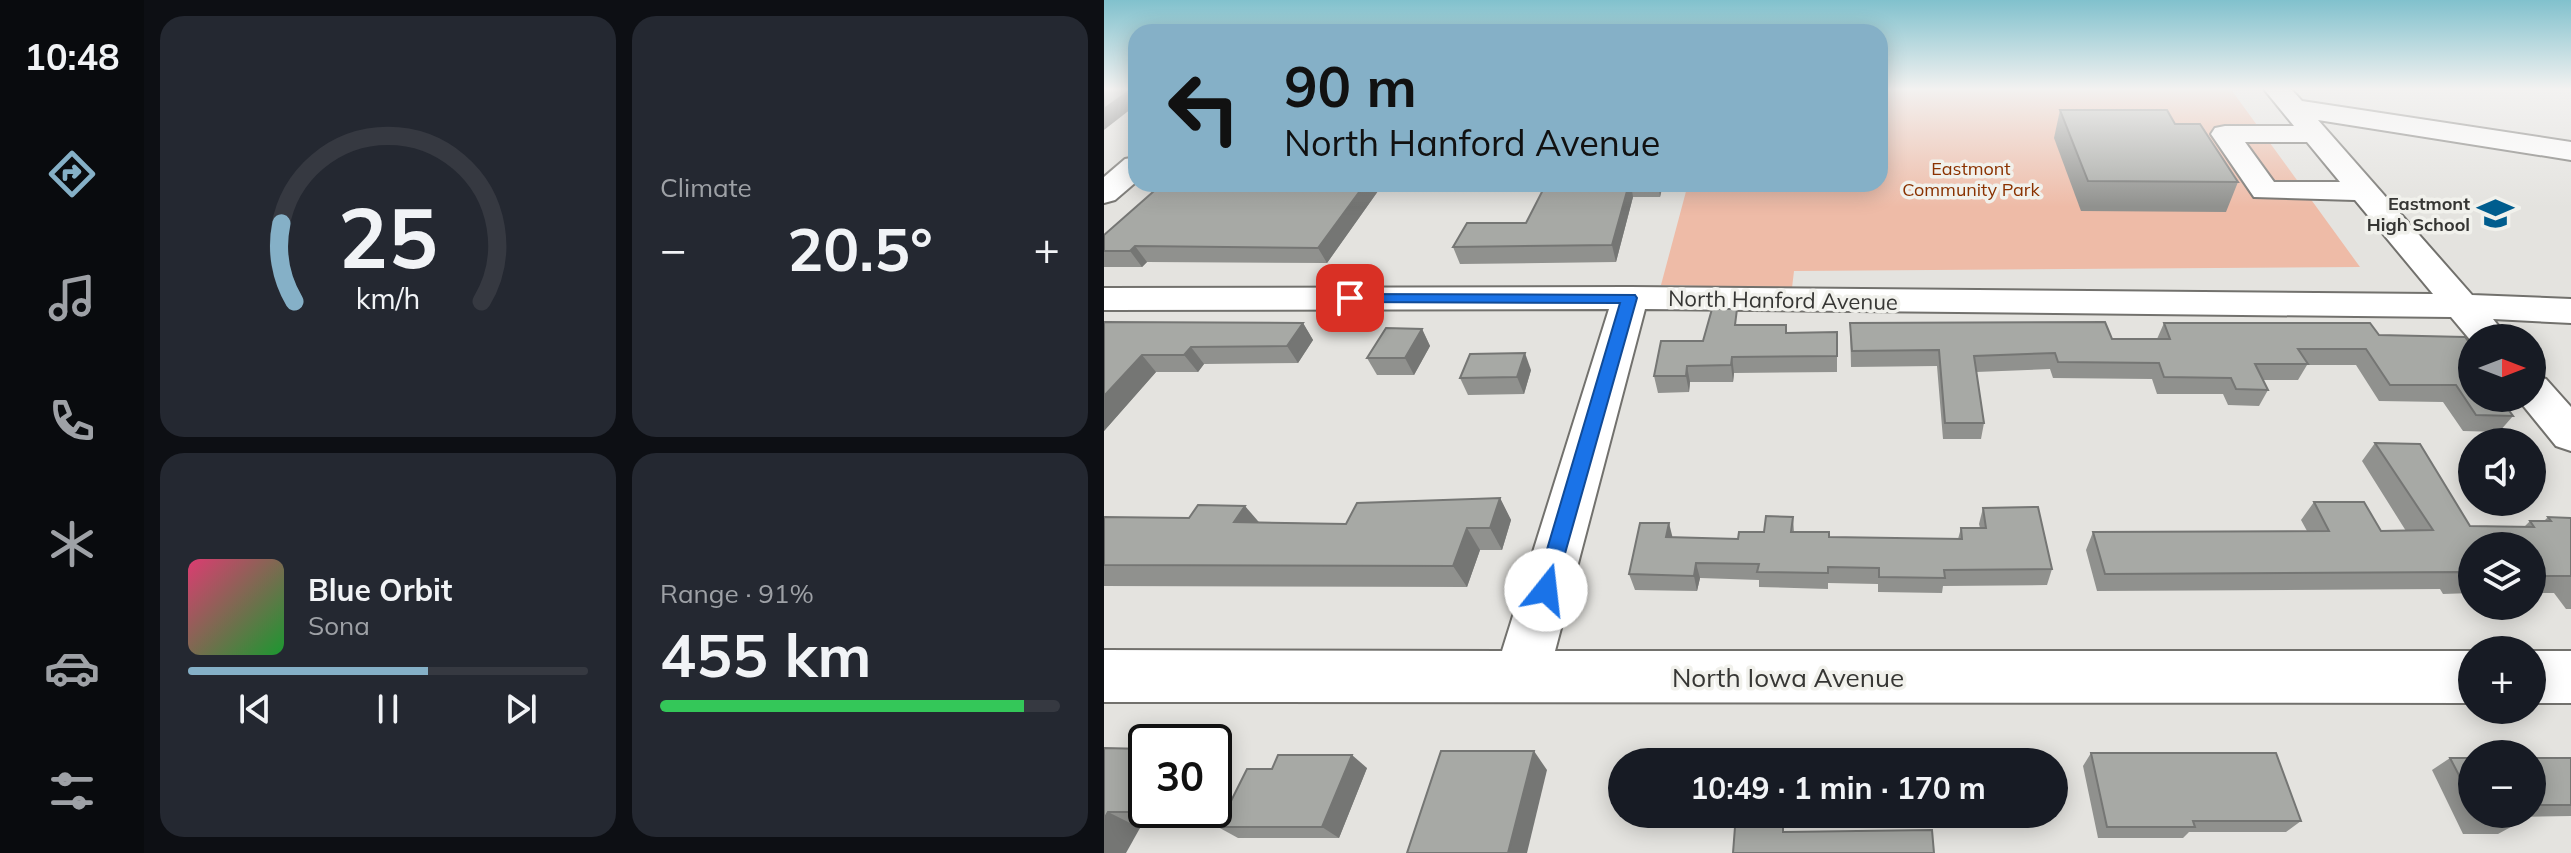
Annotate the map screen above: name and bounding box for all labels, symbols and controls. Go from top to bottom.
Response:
text: 10:48 [24,34,120,79]
text: 90 m [1284,51,1417,121]
icon: left [1152,56,1256,160]
text: North Hanford Avenue [1284,120,1660,165]
icon: directions [44,146,100,202]
park label: Eastmont Community Park [1902,157,2040,201]
text: Climate [660,171,752,204]
text: 25 [338,184,438,289]
place label: Eastmont High School [2367,192,2470,236]
school or university icon: Eastmont High School [2477,194,2515,232]
text: 20.5° [787,211,933,286]
text: − [660,221,686,276]
text: + [1034,221,1060,276]
pin [1316,264,1384,332]
icon: music [44,270,100,326]
icon: arrive [1328,276,1372,320]
text: km/h [356,280,420,316]
street label: North Hanford Avenue [1668,284,1898,316]
north arrow [2458,324,2546,412]
map controls [2458,324,2546,828]
icon: phone [44,393,100,449]
button: sound [2458,428,2546,516]
icon: climate [44,516,100,572]
button: layers [2458,532,2546,620]
position arrow [1504,548,1588,632]
text: Blue Orbit [308,571,452,609]
text: Range · 91% [660,577,814,610]
text: Sona [308,609,370,642]
text: 455 km [660,617,872,692]
button: + [2458,636,2546,724]
icon: car [44,640,100,696]
street label: North Iowa Avenue [1672,661,1904,694]
icon: previous [233,687,277,731]
icon: pause [366,687,410,731]
icon: next [499,687,543,731]
speed limit sign: 30 [1128,724,1232,828]
button: − [2458,740,2546,828]
icon: filters [44,763,100,819]
text: 10:49 · 1 min · 170 m [1690,769,1986,807]

